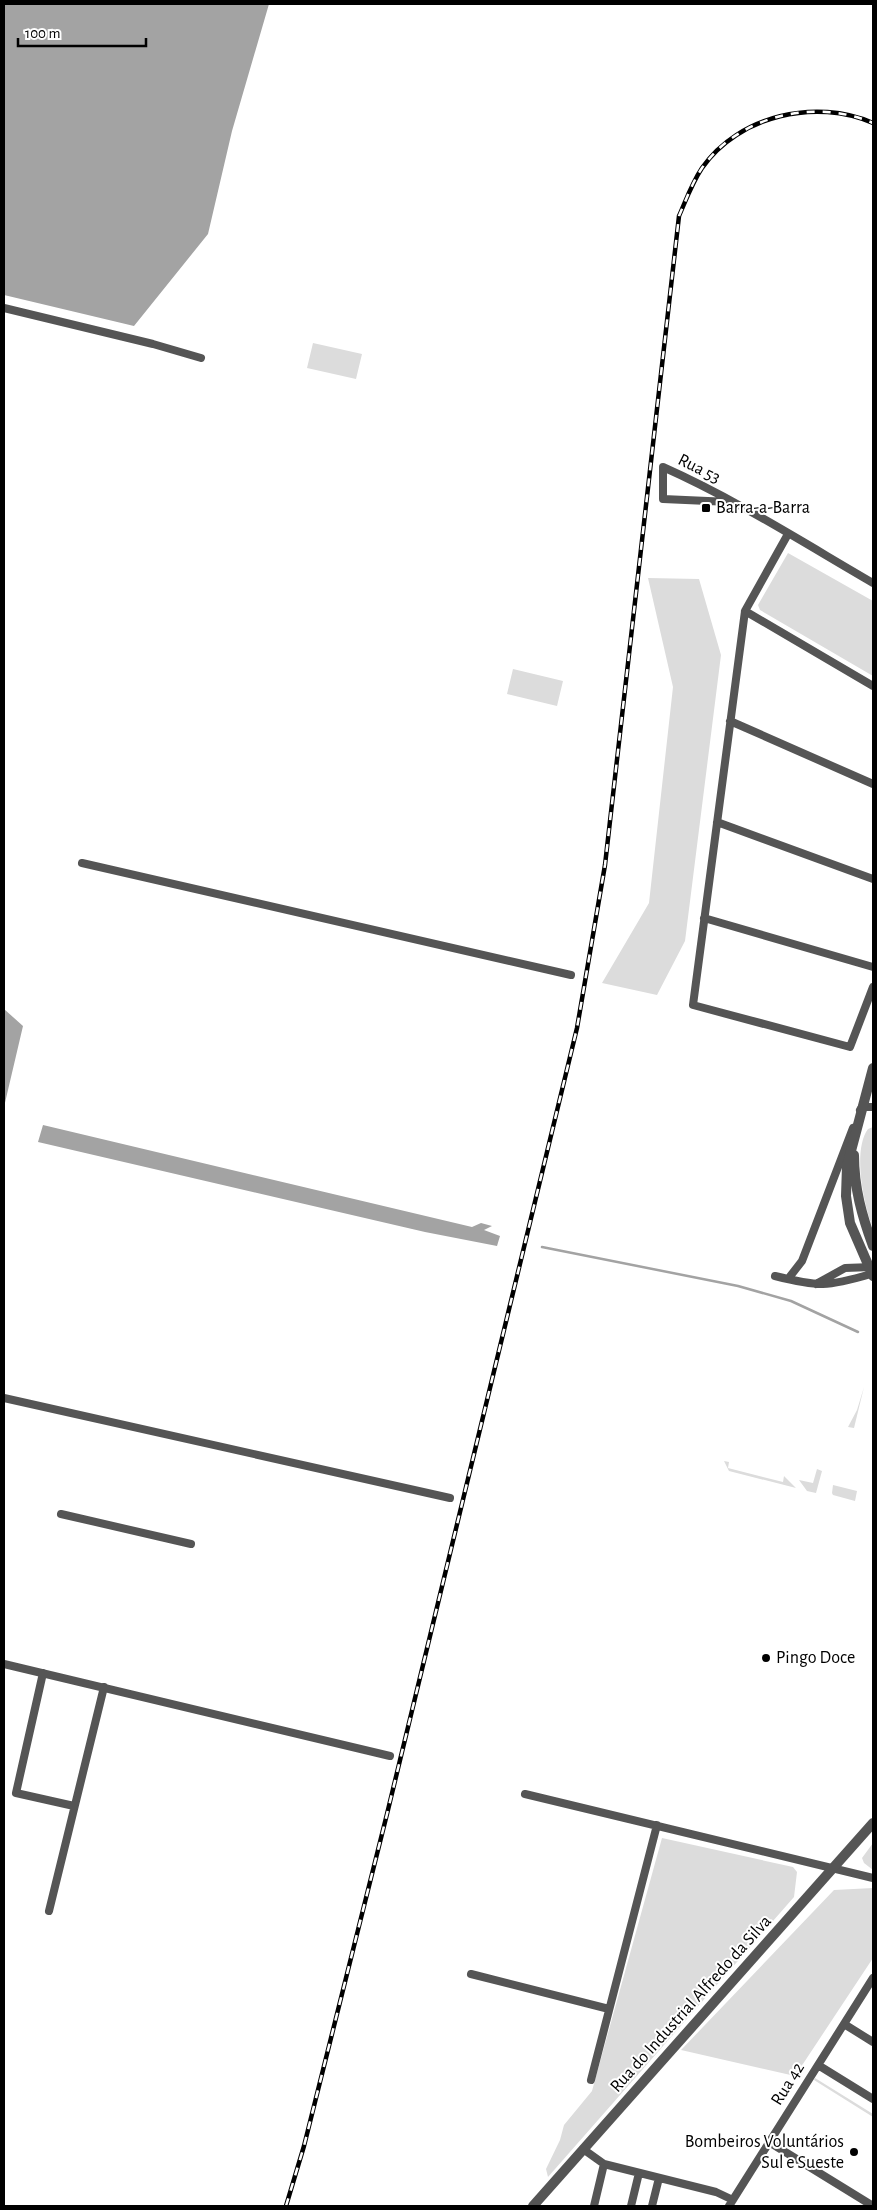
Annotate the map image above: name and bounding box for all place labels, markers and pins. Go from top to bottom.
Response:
place label: Barra-a-Barra [716,499,810,517]
marker: Barra-a-Barra [700,502,712,514]
place label: Pingo Doce [776,1649,855,1667]
marker: Pingo Doce [760,1652,772,1664]
place label: Bombeiros Voluntários Sul e Sueste [685,2133,844,2172]
marker: Bombeiros Voluntários Sul e Sueste [848,2146,860,2158]

